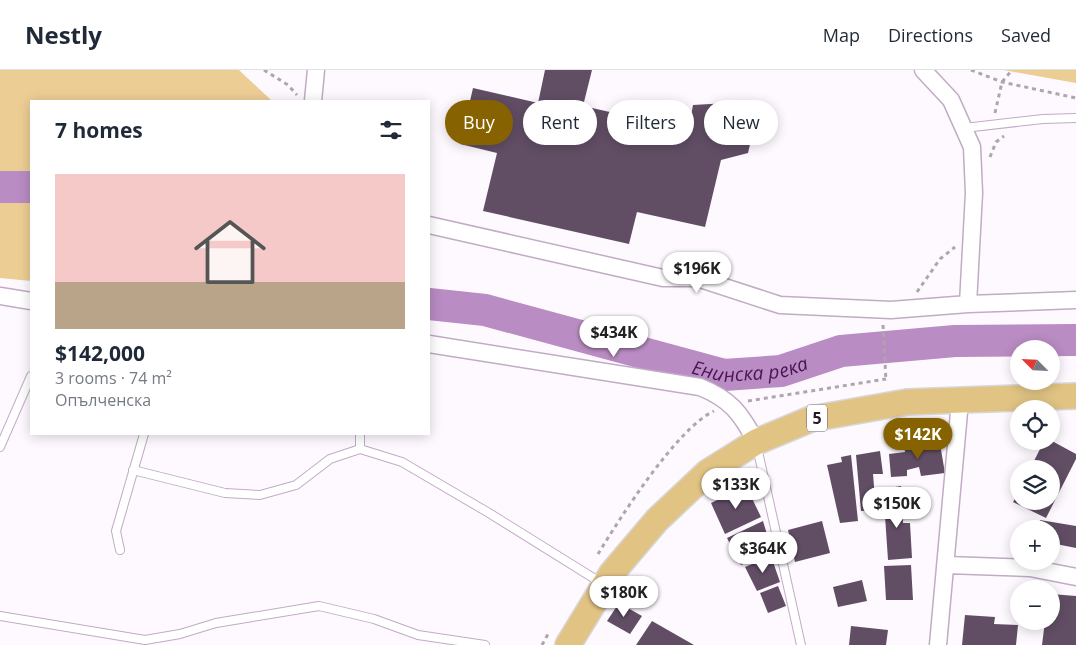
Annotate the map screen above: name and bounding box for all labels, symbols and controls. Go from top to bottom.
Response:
text: Nestly [25,18,102,51]
text: Map [823,23,860,47]
text: Directions [888,23,973,47]
text: Saved [1001,23,1051,47]
chip: Buy [445,100,513,145]
chip: Rent [523,100,597,145]
chip: Filters [607,100,694,145]
chip: New [704,100,778,145]
text: 7 homes [55,116,143,144]
icon: filters [377,116,405,144]
icon: home [185,207,275,297]
pin: $196K [662,252,732,294]
text: $196K [673,257,721,279]
pin: $434K [579,316,649,358]
text: $434K [590,321,638,343]
text: $142,000 [55,339,145,367]
north arrow [1010,340,1060,390]
map controls [1010,340,1060,630]
water label: Енинска река [689,350,811,388]
text: 3 rooms · 74 m² [55,367,172,389]
text: Опълченска [55,389,151,411]
button: locate [1010,400,1060,450]
road number: 5 [807,404,827,432]
pin: $142K [883,418,953,460]
text: $142K [894,423,942,445]
button: layers [1010,460,1060,510]
pin: $133K [701,468,771,510]
text: $133K [712,473,760,495]
pin: $150K [862,486,932,529]
text: $150K [873,492,921,514]
button: + [1010,520,1060,570]
pin: $364K [728,532,798,574]
text: $364K [739,537,787,559]
pin: $180K [589,576,659,618]
button: − [1010,580,1060,630]
text: $180K [600,581,648,603]

